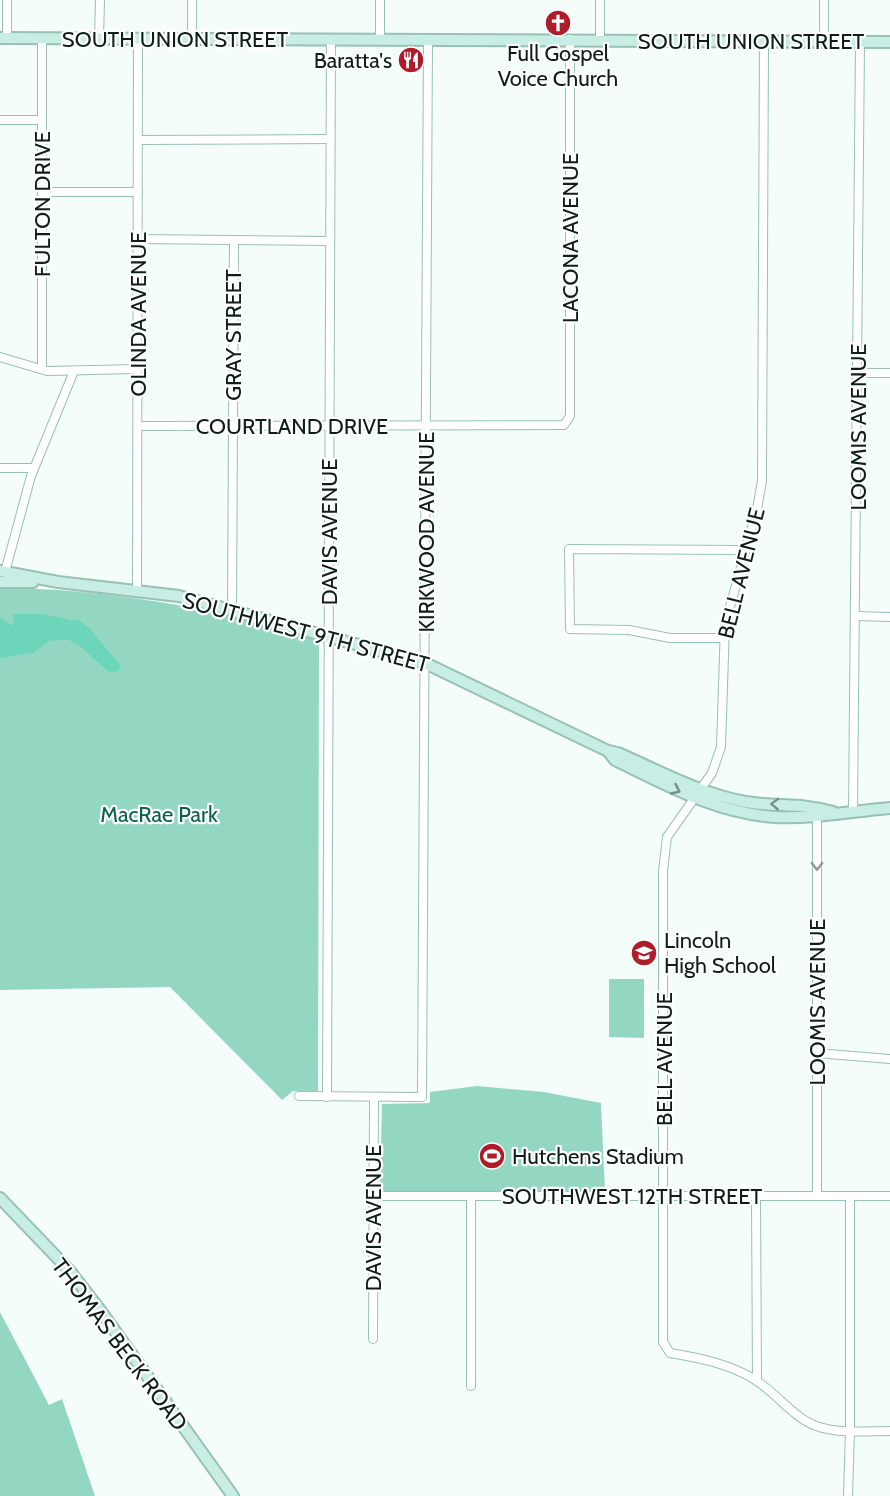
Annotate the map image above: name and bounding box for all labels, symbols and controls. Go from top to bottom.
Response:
church icon: Full Gospel Voice Church [543,8,573,38]
street label: SOUTH UNION STREET [62,26,288,53]
street label: SOUTH UNION STREET [638,28,864,55]
place label: Full Gospel Voice Church [498,40,618,92]
restaurant icon: Baratta's [396,45,426,75]
place label: Baratta's [314,47,392,74]
street label: FULTON DRIVE [29,131,56,277]
street label: LACONA AVENUE [557,153,584,323]
street label: OLINDA AVENUE [125,232,152,396]
street label: GRAY STREET [220,269,247,401]
street label: LOOMIS AVENUE [845,343,872,511]
street label: COURTLAND DRIVE [196,413,388,440]
street label: KIRKWOOD AVENUE [413,432,440,632]
street label: DAVIS AVENUE [316,459,343,605]
street label: BELL AVENUE [712,505,771,641]
street label: SOUTHWEST 9TH STREET [180,587,432,678]
one-way arrow [670,783,681,795]
one-way arrow [771,798,780,810]
park label: MacRae Park [100,801,218,828]
one-way arrow [811,861,823,870]
street label: LOOMIS AVENUE [804,918,831,1086]
place label: Lincoln High School [664,927,777,979]
school or university icon: Lincoln High School [629,938,659,968]
street label: BELL AVENUE [651,992,678,1126]
sports icon: Hutchens Stadium [477,1141,507,1171]
place label: Hutchens Stadium [512,1143,684,1170]
street label: DAVIS AVENUE [360,1145,387,1291]
street label: SOUTHWEST 12TH STREET [502,1183,762,1210]
street label: THOMAS BECK ROAD [46,1253,193,1436]

